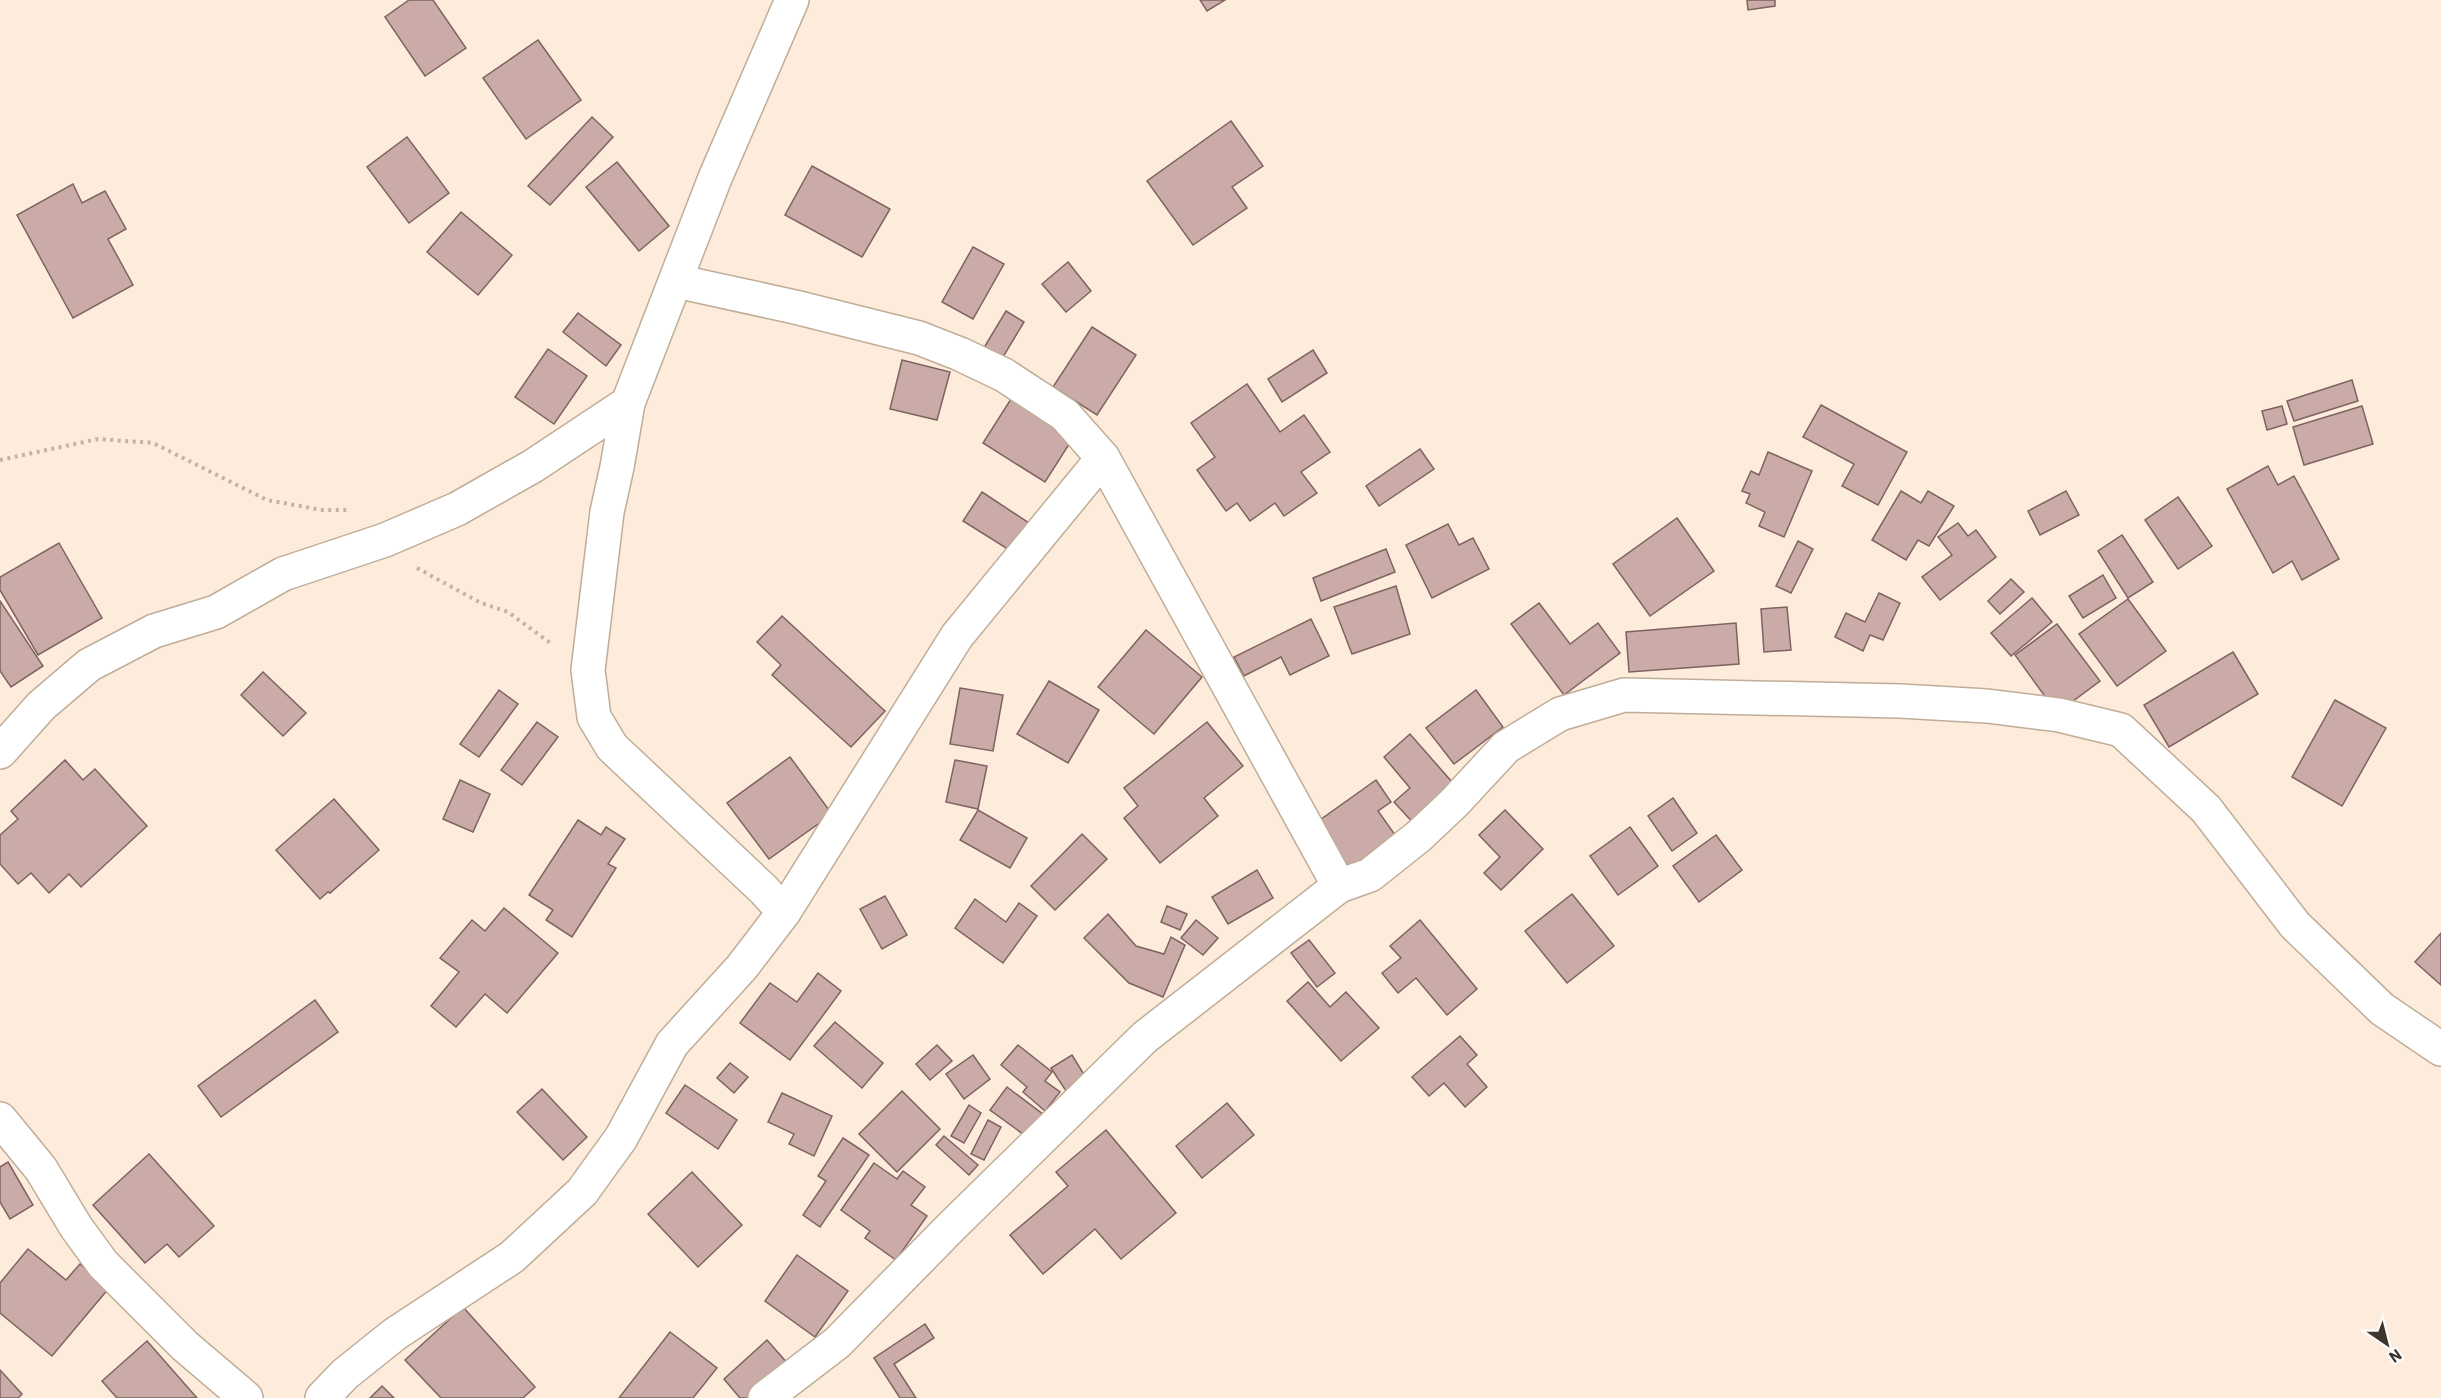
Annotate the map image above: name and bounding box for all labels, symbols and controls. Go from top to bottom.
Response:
north arrow [2357,1314,2417,1374]
text: N [2386,1346,2406,1368]

